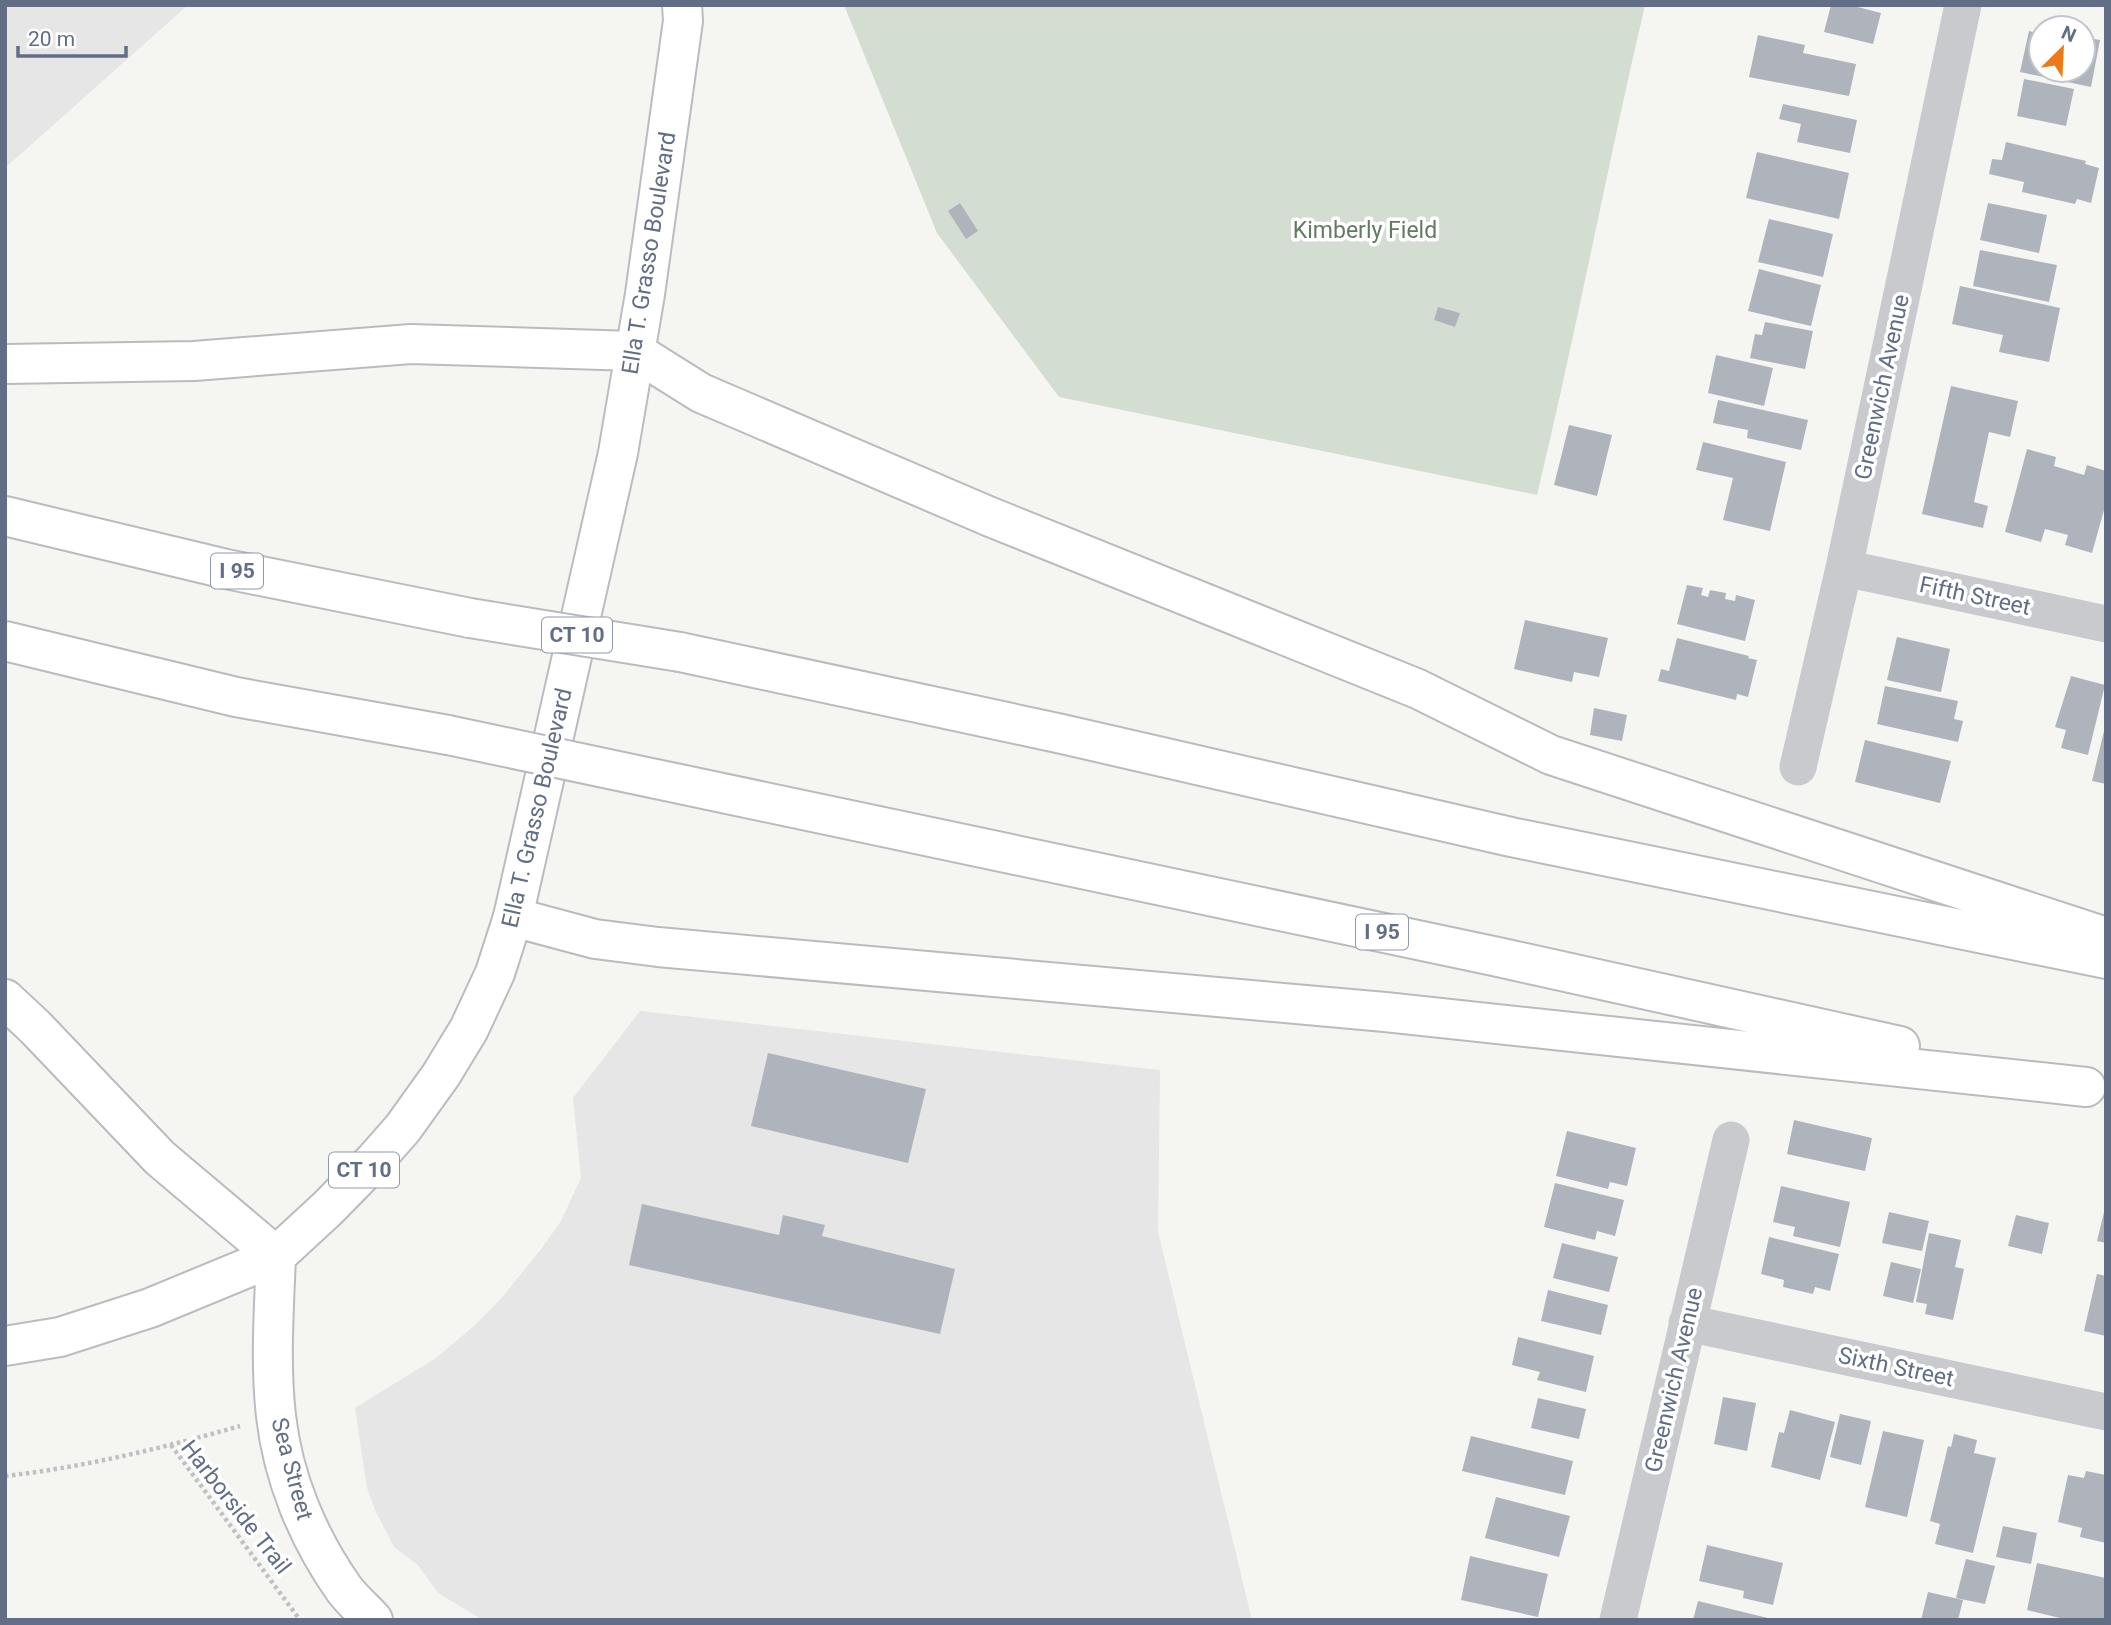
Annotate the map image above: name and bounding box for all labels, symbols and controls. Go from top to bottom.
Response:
scale bar [18,14,126,58]
north arrow [2027,14,2097,84]
text: N [2058,21,2080,47]
text: 20 m [28,27,75,51]
street label: Ella T. Grasso Boulevard [617,130,681,376]
park label: Kimberly Field [1293,217,1437,244]
street label: Greenwich Avenue [1849,292,1915,482]
road number: I 95 [211,554,263,588]
street label: Fifth Street [1917,571,2033,621]
road number: CT 10 [542,618,612,652]
street label: Ella T. Grasso Boulevard [496,686,578,930]
road number: I 95 [1356,914,1408,950]
road number: CT 10 [329,1152,399,1188]
street label: Greenwich Avenue [1640,1285,1708,1475]
street label: Sixth Street [1836,1342,1956,1392]
street label: Sea Street [265,1415,319,1523]
street label: Harborside Trail [175,1435,297,1579]

